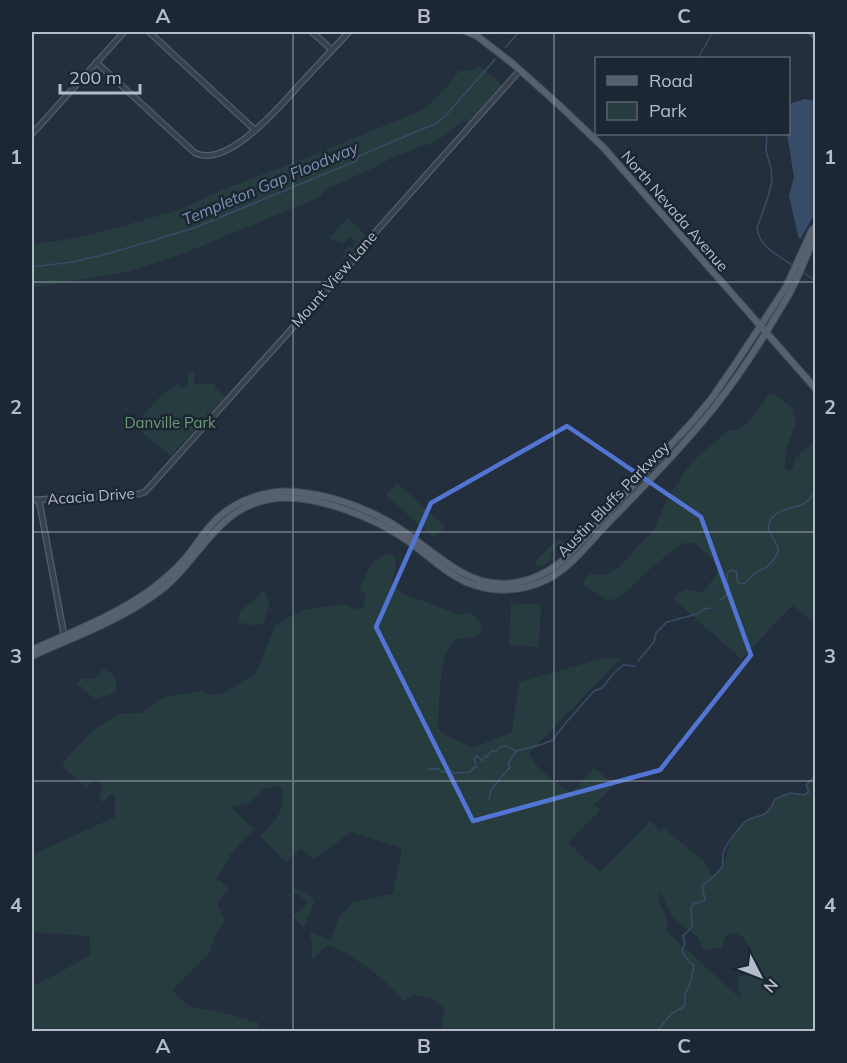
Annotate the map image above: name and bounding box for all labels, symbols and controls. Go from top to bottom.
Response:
text: A [156,3,171,28]
text: B [417,3,431,28]
text: C [677,3,691,28]
scale bar [60,57,140,95]
legend [595,57,790,135]
text: 200 m [69,66,122,89]
text: Road [649,69,693,92]
text: Park [649,99,688,122]
water label: Templeton Gap Floodway [179,137,361,229]
text: 1 [10,144,22,169]
text: 1 [824,144,836,169]
street label: North Nevada Avenue [617,147,733,275]
street label: Mount View Lane [287,227,381,331]
text: 2 [10,394,22,419]
text: 2 [824,394,836,419]
park label: Danville Park [124,413,216,432]
street label: Austin Bluffs Parkway [553,437,673,561]
street label: Acacia Drive [47,483,135,509]
text: 3 [10,643,22,668]
text: 3 [824,643,836,668]
text: 4 [10,892,22,917]
text: 4 [824,892,836,917]
north arrow [730,946,790,1006]
text: N [760,975,783,997]
text: A [156,1033,171,1058]
text: B [417,1033,431,1058]
text: C [677,1033,691,1058]

